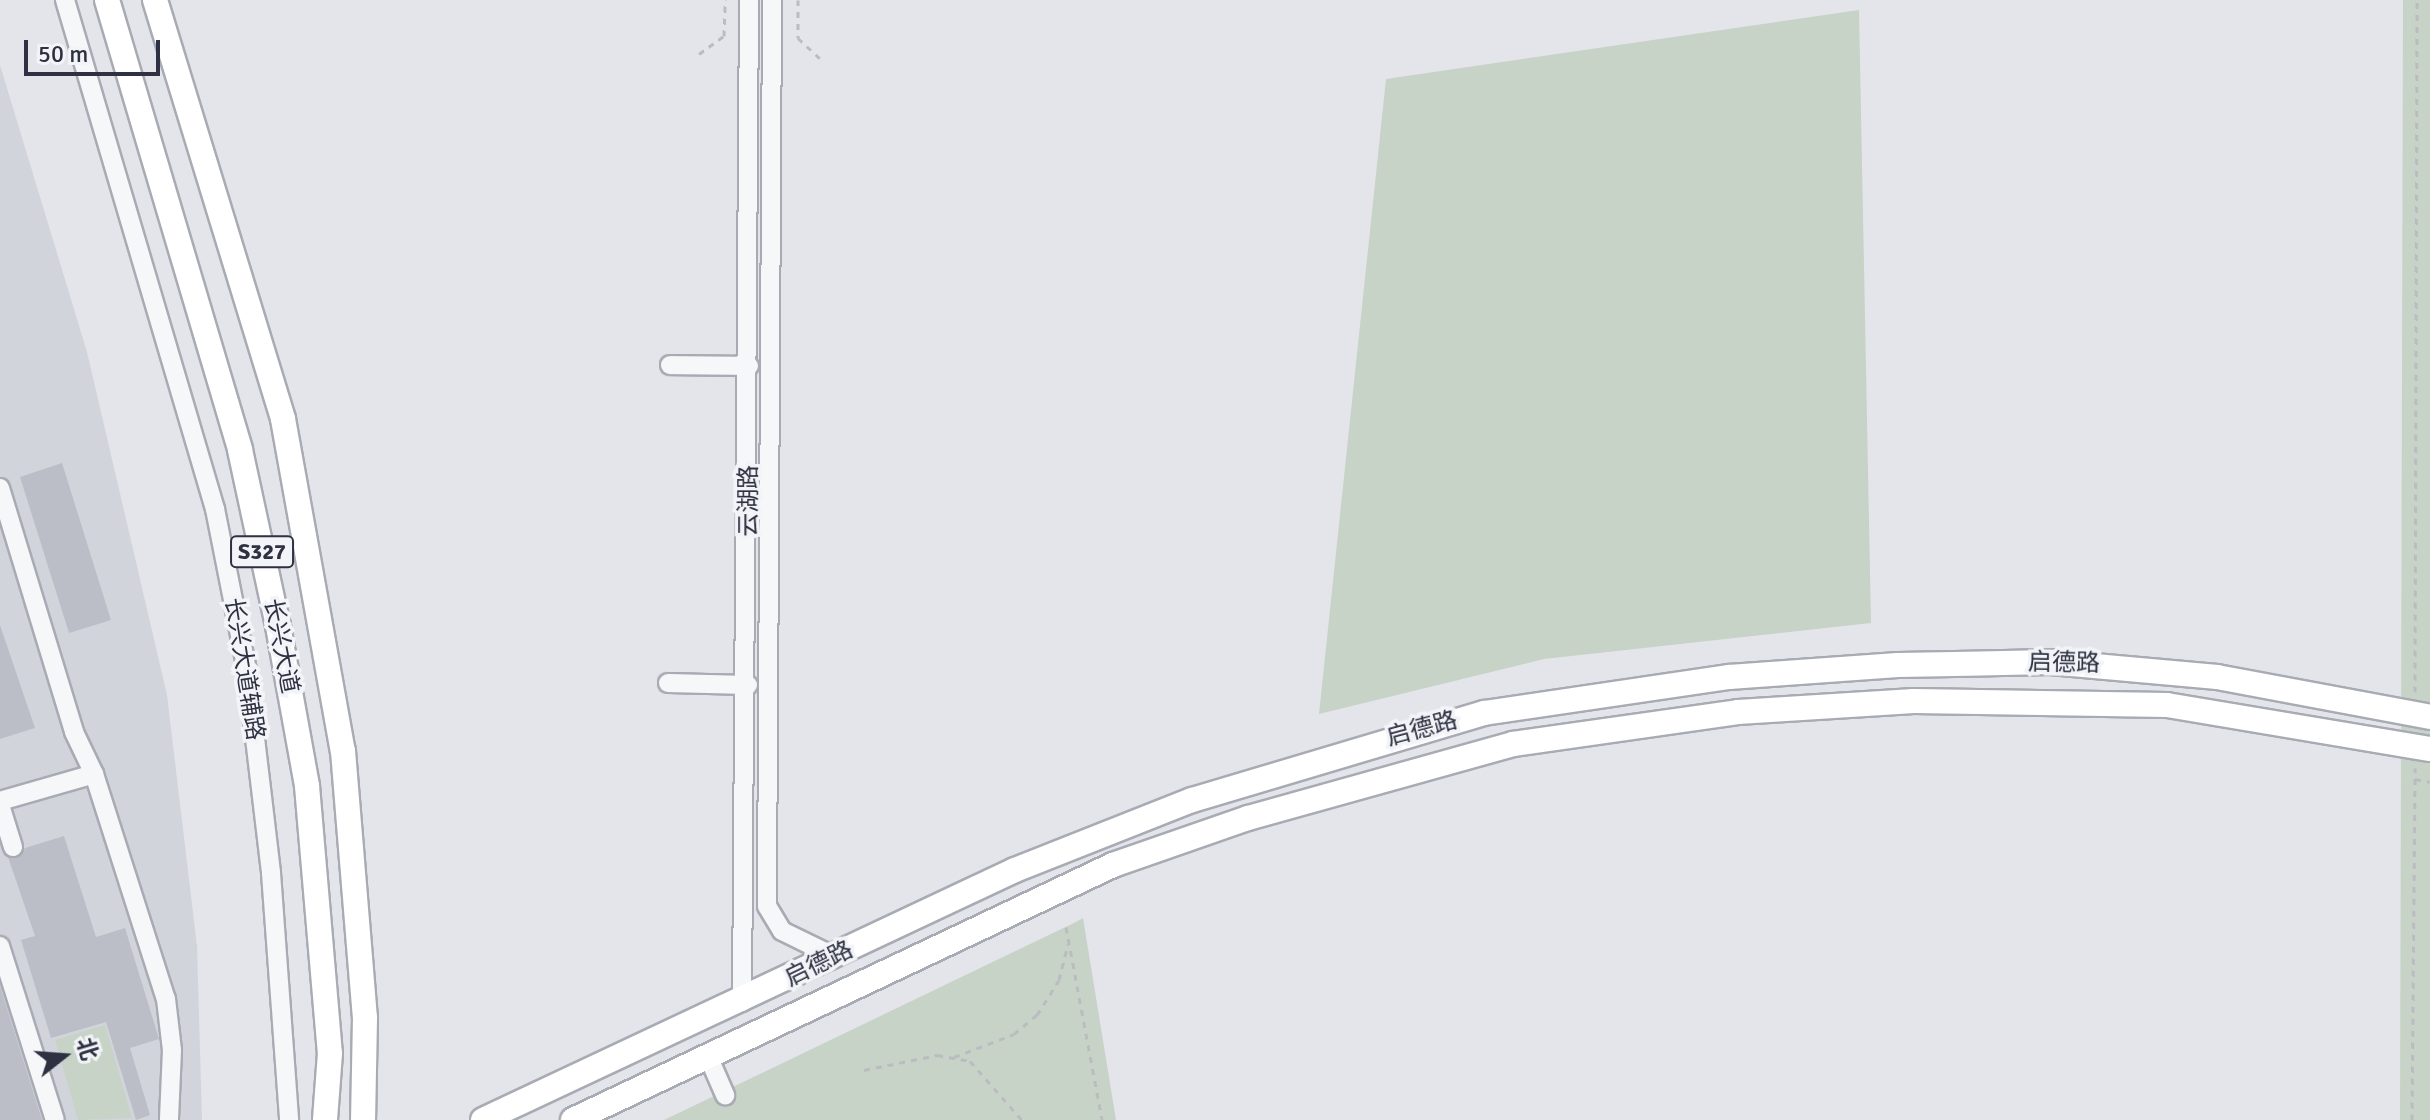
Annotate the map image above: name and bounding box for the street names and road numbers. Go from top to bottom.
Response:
street label: 云湖路 [735,465,763,537]
road number: S327 [230,534,294,570]
street label: 长兴大道辅路 [219,596,269,742]
street label: 长兴大道 [258,596,304,696]
street label: 启德路 [2028,648,2100,678]
street label: 启德路 [1383,706,1461,752]
street label: 启德路 [780,935,858,993]

